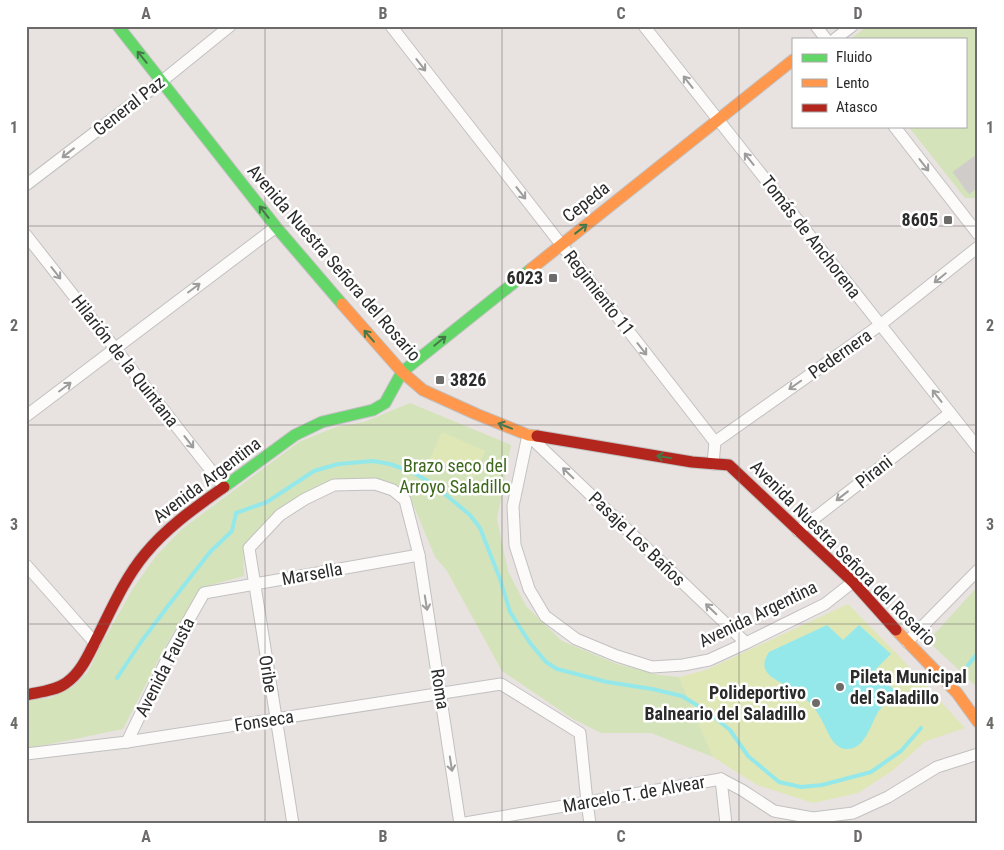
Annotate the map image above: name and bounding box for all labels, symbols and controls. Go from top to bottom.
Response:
text: A [141,4,151,23]
text: B [379,4,388,23]
text: C [616,4,626,23]
text: D [853,4,863,23]
legend [792,38,966,128]
text: Fluido [836,48,872,66]
one-way arrow [137,50,148,63]
one-way arrow [416,58,426,72]
street label: General Paz [89,71,169,140]
text: Lento [836,74,869,92]
one-way arrow [682,76,693,89]
text: Atasco [836,98,877,116]
text: 1 [10,118,18,137]
text: 1 [986,118,994,137]
one-way arrow [61,148,75,158]
one-way arrow [743,153,754,166]
one-way arrow [918,158,929,171]
street label: Avenida Nuestra Señora del Rosario [243,160,425,365]
street label: Tomás de Anchorena [757,171,866,302]
street label: Cepeda [558,177,613,226]
one-way arrow [515,186,526,199]
one-way arrow [259,205,269,219]
place label: 8605 [902,209,938,230]
marker: 8605 [942,214,954,226]
one-way arrow [574,223,587,234]
street label: Regimiento 11 [560,246,639,339]
one-way arrow [51,266,62,279]
place label: 6023 [507,267,543,288]
marker: 6023 [547,272,559,284]
one-way arrow [933,272,946,283]
one-way arrow [187,283,200,294]
street label: Hilarión de la Quintana [67,291,183,431]
text: 2 [10,316,18,335]
text: 2 [986,316,994,335]
street label: Pedernera [804,324,875,383]
one-way arrow [363,329,375,342]
one-way arrow [433,336,446,347]
one-way arrow [637,342,648,355]
place label: 3826 [450,369,486,390]
marker: 3826 [434,374,446,386]
one-way arrow [789,380,803,390]
one-way arrow [58,381,71,392]
one-way arrow [931,390,942,403]
one-way arrow [498,421,514,430]
street label: Avenida Argentina [149,432,265,527]
one-way arrow [184,435,194,449]
street label: Pirani [851,451,896,492]
one-way arrow [657,452,673,462]
park label: Brazo seco del Arroyo Saladillo [399,455,511,497]
street label: Avenida Nuestra Señora del Rosario [746,456,940,650]
one-way arrow [562,467,574,479]
street label: Pasaje Los Baños [585,487,690,590]
one-way arrow [836,491,849,502]
text: 3 [10,515,18,534]
text: 3 [986,515,994,534]
street label: Marsella [280,558,344,589]
street label: Avenida Argentina [695,576,820,651]
one-way arrow [422,595,432,611]
one-way arrow [705,603,717,615]
street label: Avenida Fausta [131,614,199,720]
street label: Oribe [255,654,282,694]
place label: Pileta Municipal del Saladillo [850,666,967,708]
street label: Roma [427,667,454,711]
marker: Pileta Municipal del Saladillo [834,681,846,693]
place label: Polideportivo Balneario del Saladillo [644,682,806,724]
marker: Polideportivo Balneario del Saladillo [810,697,822,709]
street label: Fonseca [233,705,295,736]
text: 4 [10,714,18,733]
text: 4 [986,714,994,733]
one-way arrow [446,756,456,772]
street label: Marcelo T. de Alvear [561,771,707,816]
text: A [141,827,151,846]
text: B [379,827,388,846]
text: C [616,827,626,846]
text: D [853,827,863,846]

